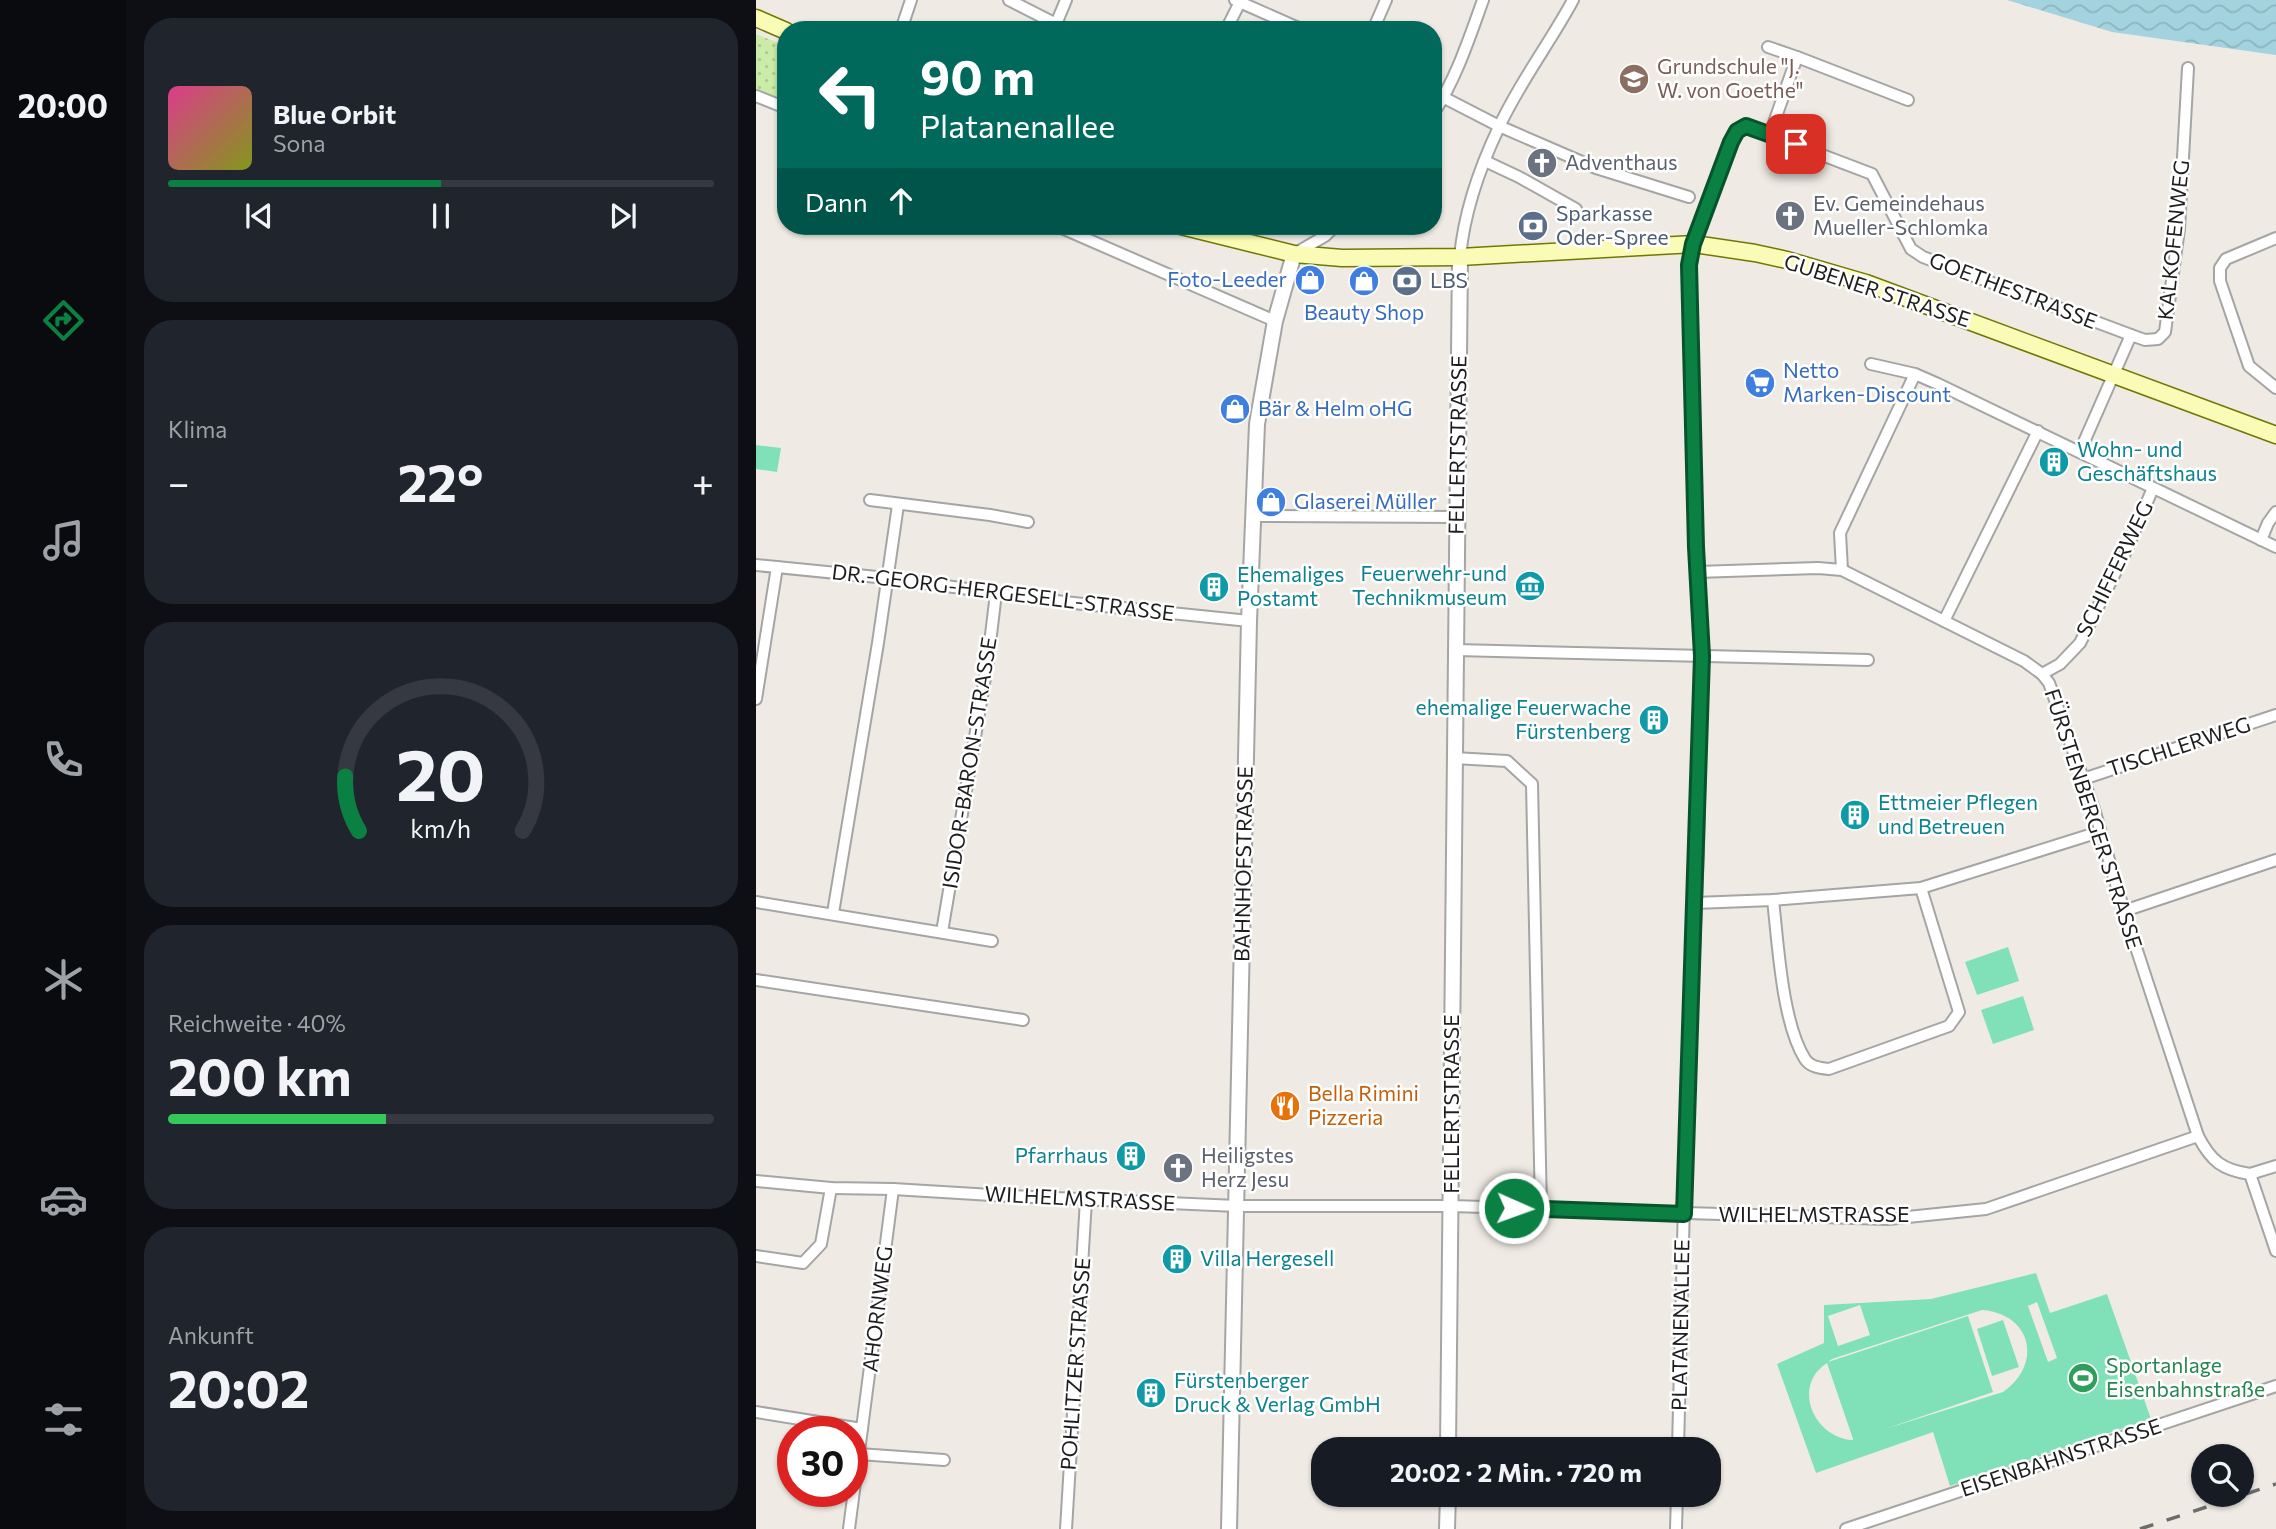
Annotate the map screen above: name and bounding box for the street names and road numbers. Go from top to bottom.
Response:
street label: KALKOFENWEG [2152,159,2193,321]
street label: GOETHESTRASSE [1926,246,2101,333]
street label: GUBENER STRASSE [1781,248,1974,331]
street label: FELLERTSTRASSE [1442,355,1471,535]
street label: SCHIFFERWEG [2070,496,2157,640]
street label: DR.-GEORG-HERGESELL-STRASSE [830,558,1176,625]
street label: ISIDOR-BARON-STRASSE [936,635,1001,890]
street label: FÜRSTENBERGER STRASSE [2040,685,2148,952]
street label: TISCHLERWEG [2104,711,2253,781]
street label: BAHNHOFSTRASSE [1228,766,1257,962]
street label: FELLERTSTRASSE [1438,1014,1463,1194]
street label: WILHELMSTRASSE [984,1180,1176,1215]
street label: WILHELMSTRASSE [1719,1201,1909,1226]
street label: PLATANENALLEE [1666,1239,1693,1411]
street label: AHORNWEG [856,1244,897,1373]
street label: POHLITZER STRASSE [1055,1257,1094,1471]
street label: EISENBAHNSTRASSE [1957,1412,2164,1501]

